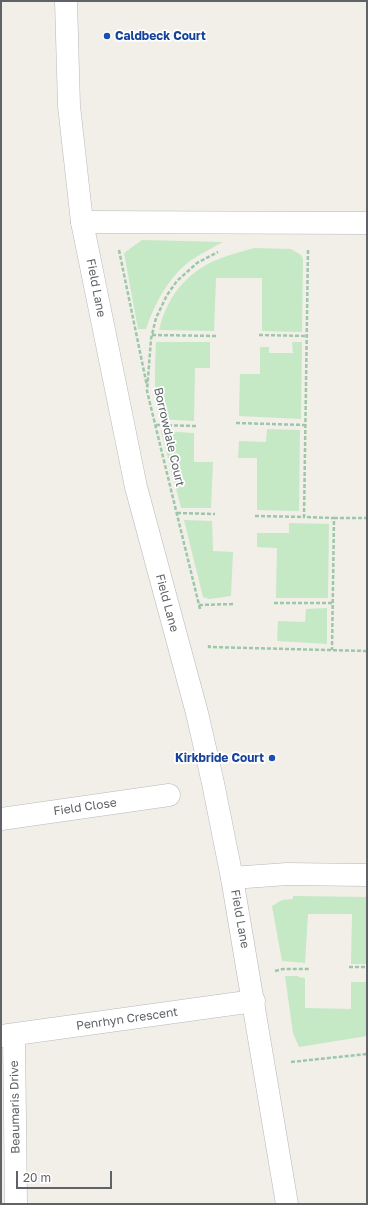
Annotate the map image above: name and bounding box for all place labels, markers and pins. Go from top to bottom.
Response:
place label: Caldbeck Court [115,29,206,43]
marker: Caldbeck Court [102,31,112,41]
place label: Kirkbride Court [175,751,264,765]
marker: Kirkbride Court [267,753,277,763]

